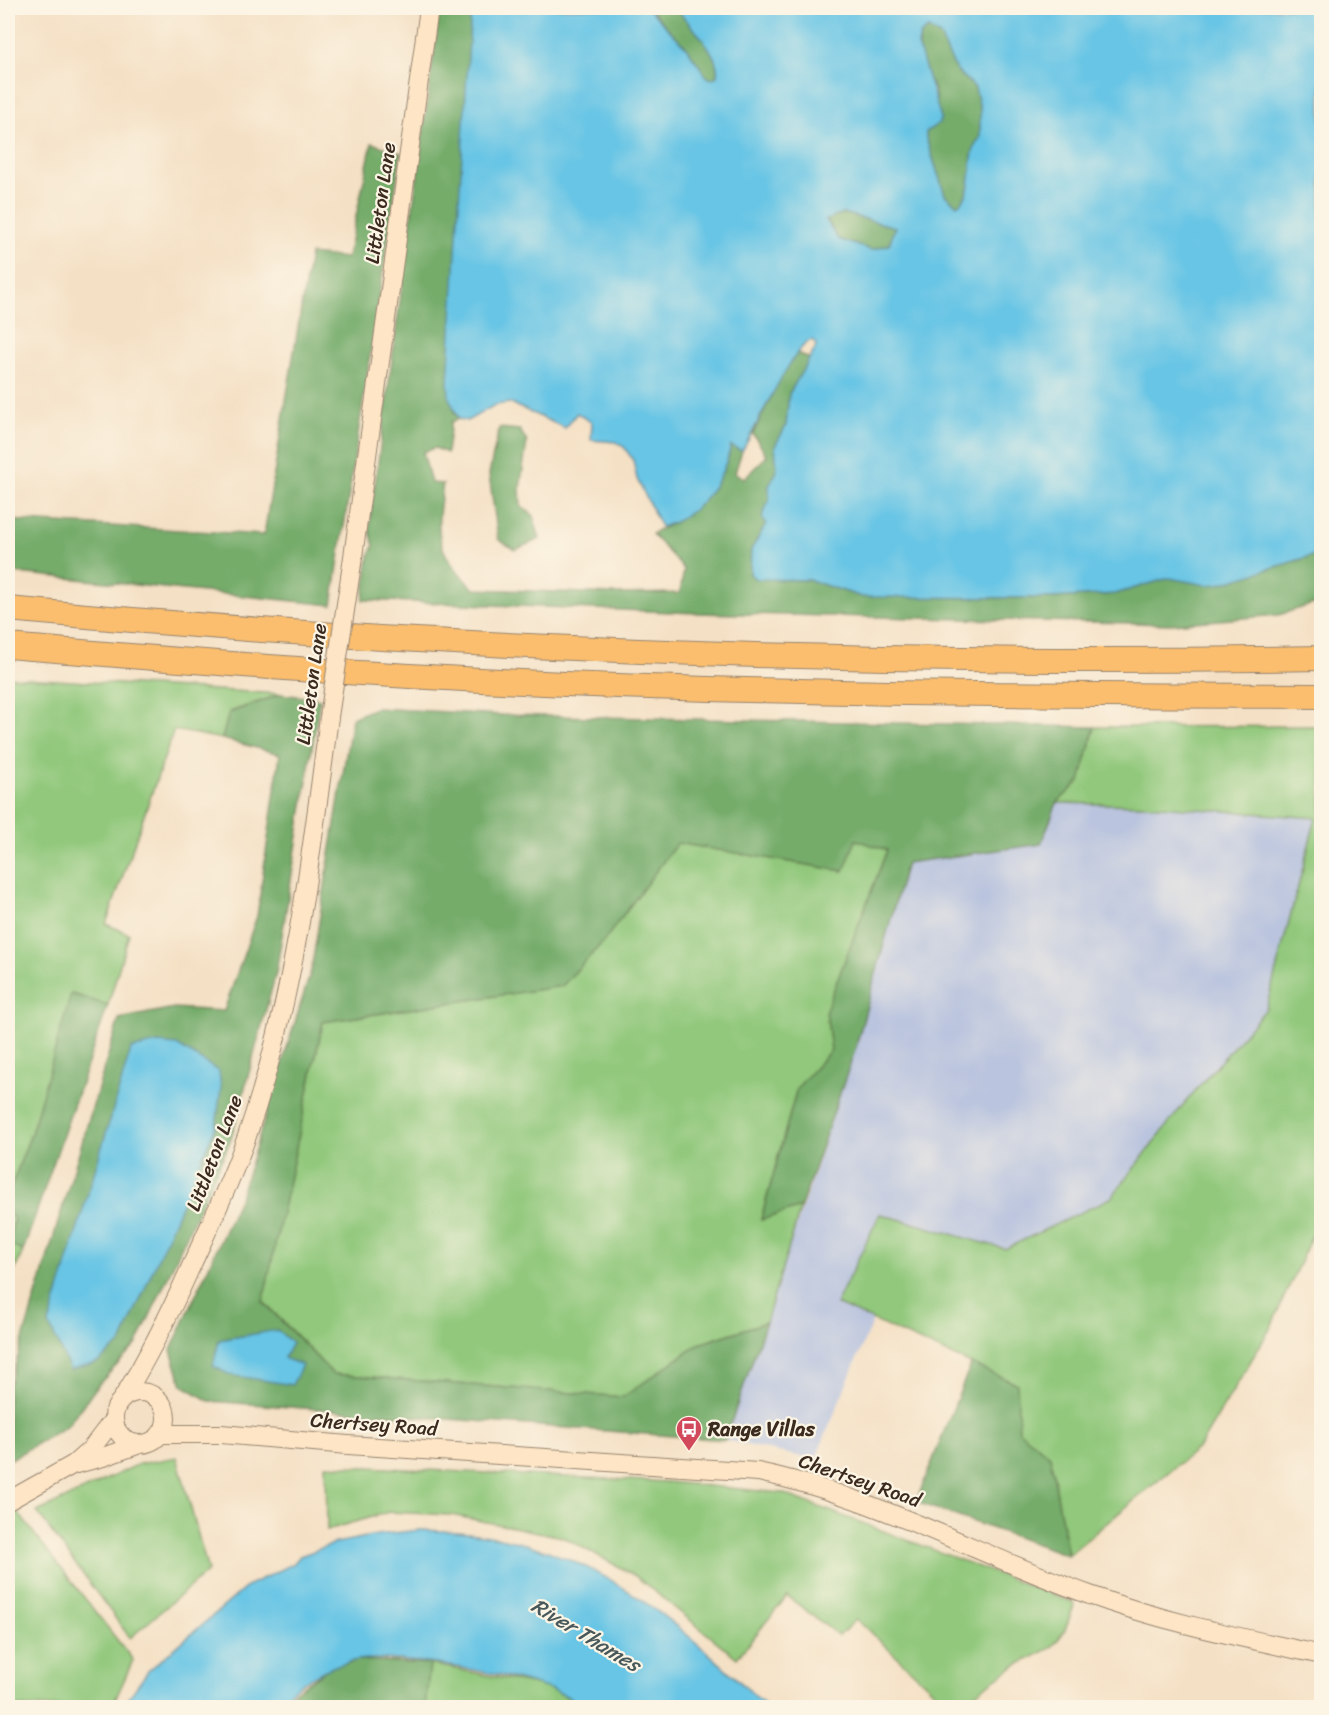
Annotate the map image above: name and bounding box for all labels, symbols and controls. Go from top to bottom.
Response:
street label: Littleton Lane [355,140,406,266]
street label: Littleton Lane [286,621,337,747]
street label: Littleton Lane [176,1090,253,1217]
street label: Chertsey Road [309,1403,440,1446]
place label: Range Villas [707,1412,815,1447]
bus stop icon: Range Villas [674,1414,704,1452]
street label: Chertsey Road [794,1443,927,1518]
water label: River Thames [524,1587,650,1684]

